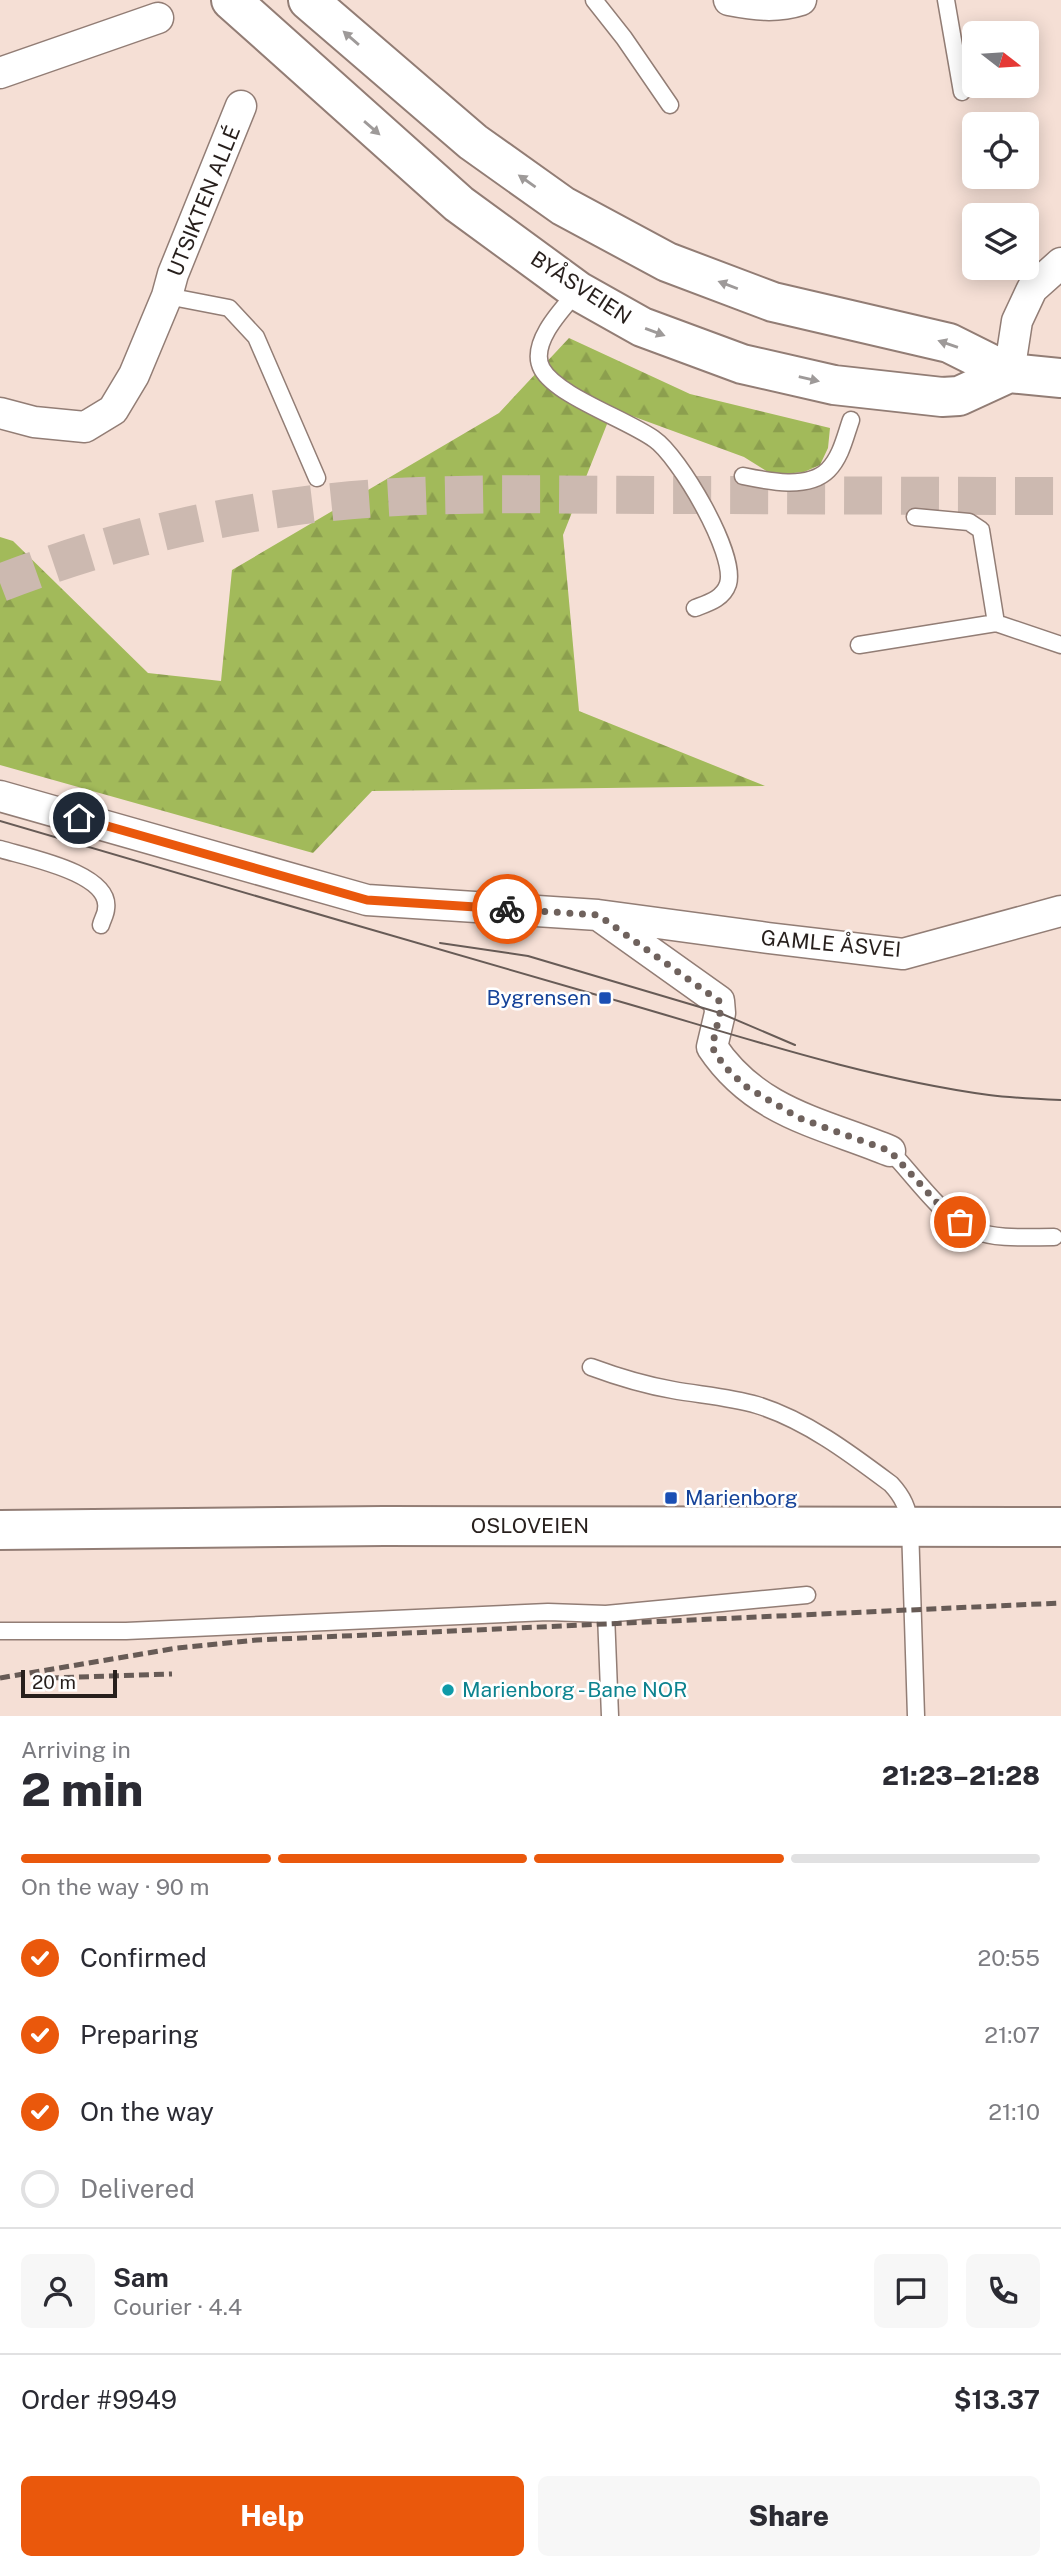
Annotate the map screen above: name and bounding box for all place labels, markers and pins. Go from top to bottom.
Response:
pin [49,788,109,848]
place label: Bygrensen [486,985,591,1010]
marker: Bygrensen [597,990,613,1006]
pin [930,1192,990,1252]
place label: Marienborg [685,1485,798,1510]
marker: Marienborg [663,1490,679,1506]
place label: Marienborg - Bane NOR [462,1677,687,1702]
marker: Marienborg - Bane NOR [440,1682,456,1698]

